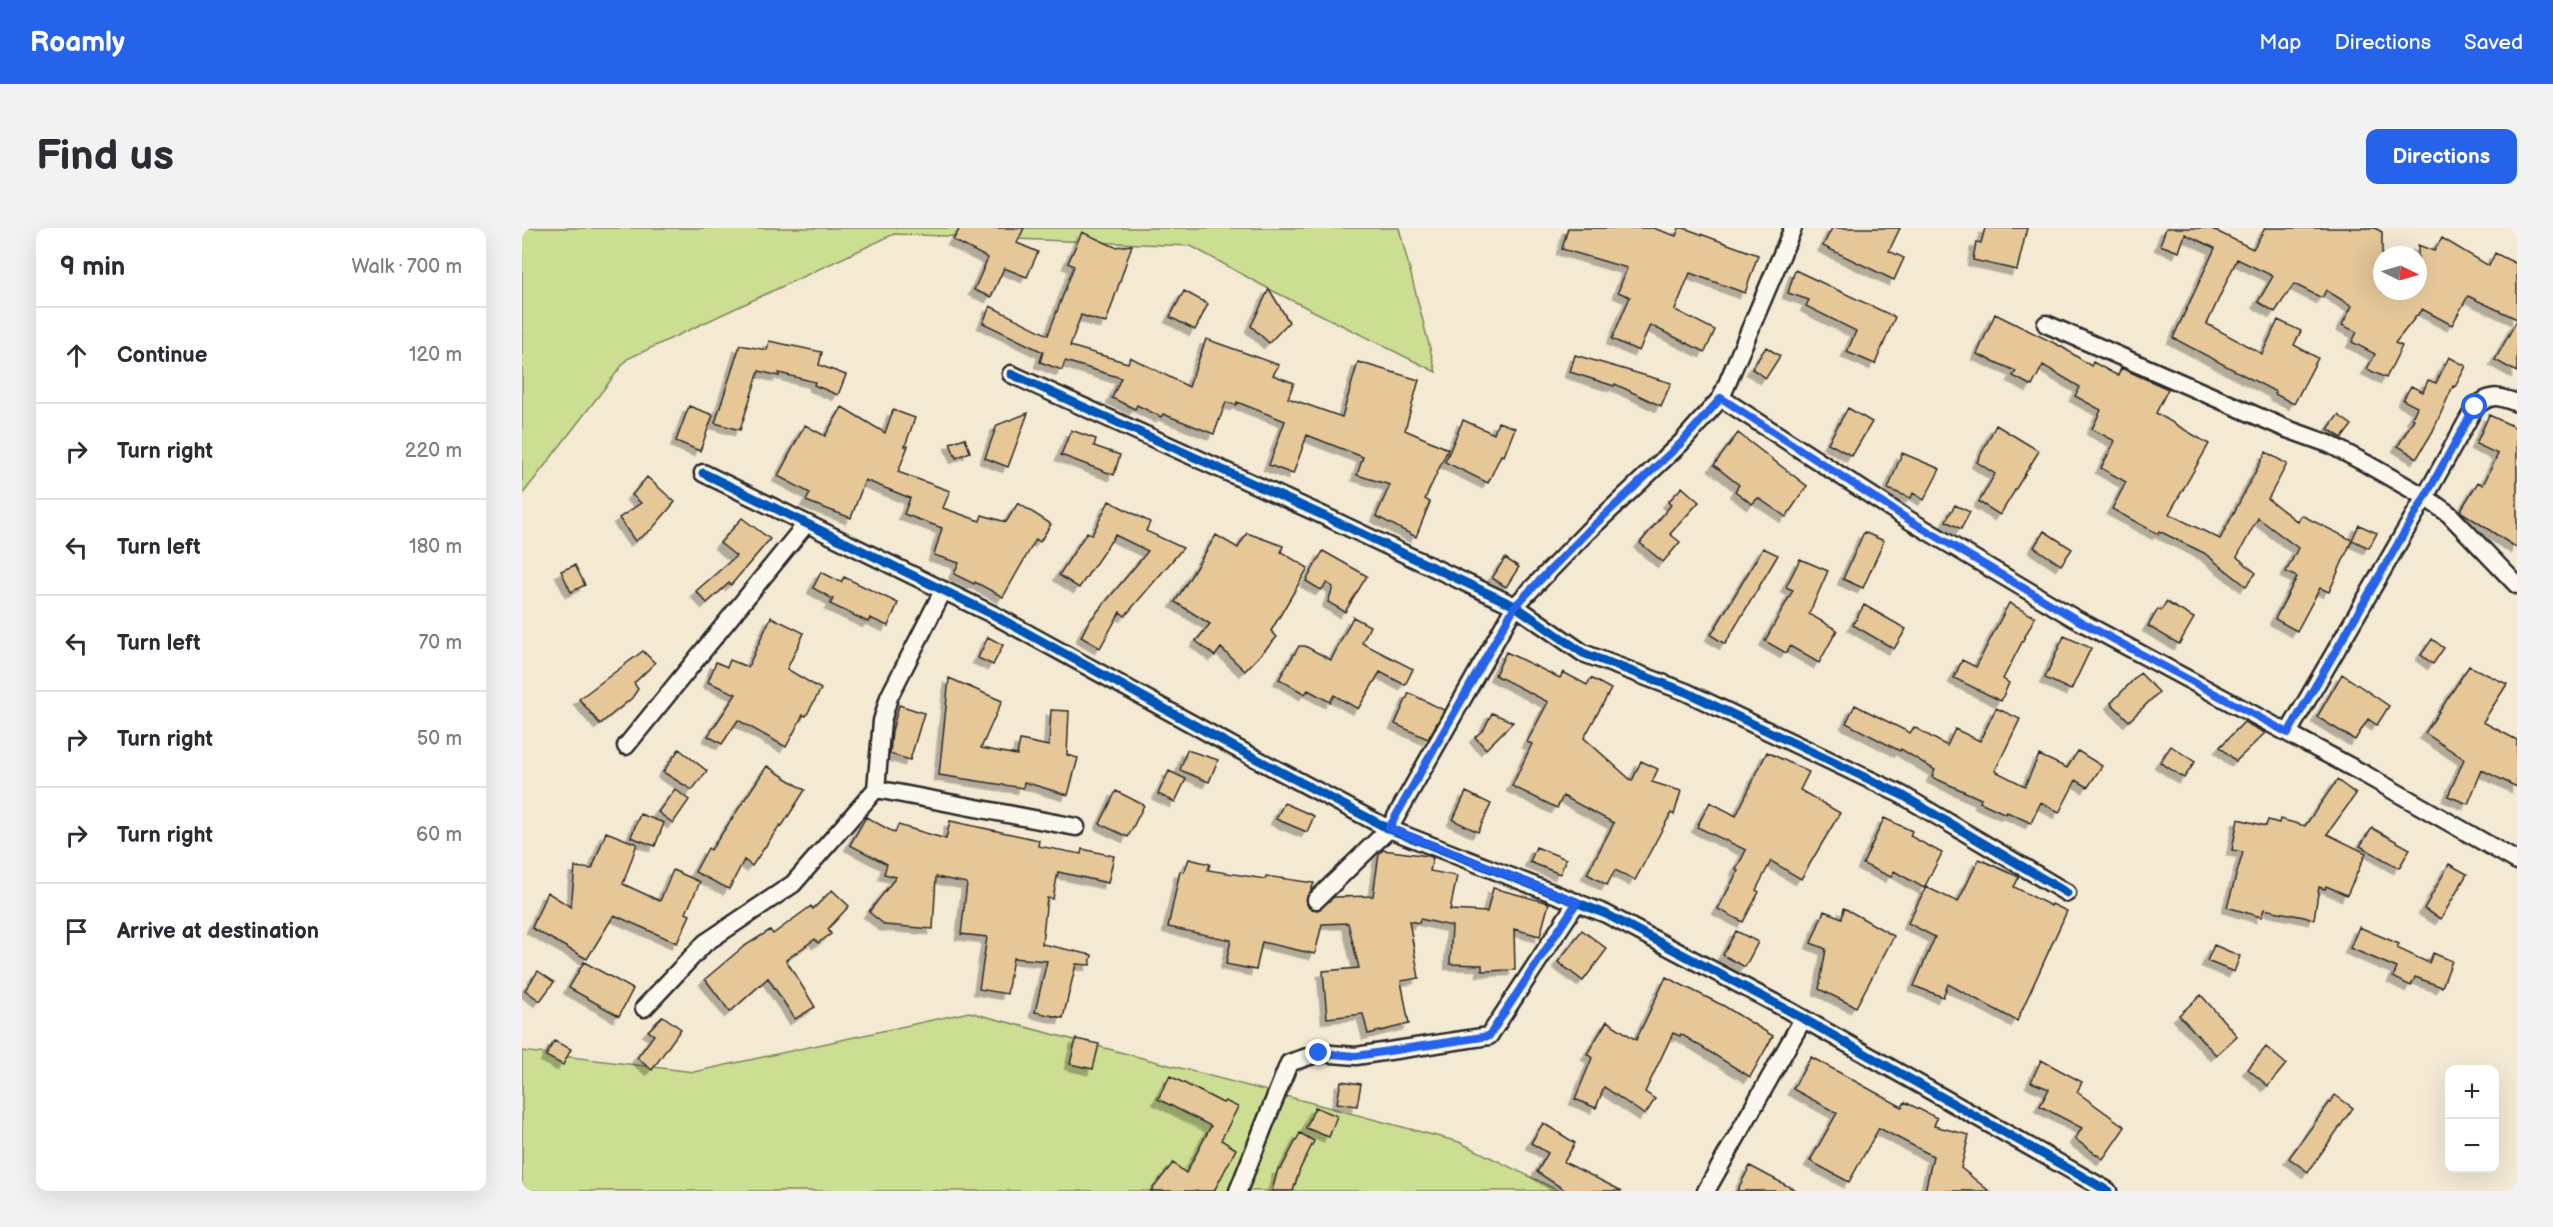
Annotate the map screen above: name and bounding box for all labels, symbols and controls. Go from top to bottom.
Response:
text: Roamly [30,26,125,59]
text: Map [2259,30,2302,55]
text: Directions [2335,30,2431,55]
text: Saved [2464,30,2523,55]
button: Directions [2366,129,2517,184]
text: Find us [36,131,174,182]
north arrow [2373,246,2427,300]
text: 9 min [60,252,125,283]
text: Walk · 700 m [352,255,462,279]
icon: ahead [60,339,93,372]
text: Continue [117,342,207,369]
text: 120 m [409,343,462,367]
route start [2461,393,2487,419]
icon: right [60,435,93,468]
text: Turn right [117,438,213,465]
text: 220 m [405,439,462,463]
icon: left [60,531,93,564]
text: Turn left [117,534,201,561]
text: 180 m [409,535,462,559]
icon: left [60,627,93,660]
text: Turn left [117,630,201,657]
text: 70 m [418,631,462,655]
icon: right [60,723,93,756]
text: Turn right [117,726,213,753]
text: 50 m [417,727,462,751]
icon: right [60,819,93,852]
text: Turn right [117,822,213,849]
text: 60 m [416,823,462,847]
icon: arrive [60,915,93,948]
text: Arrive at destination [117,918,319,945]
route end [1305,1039,1331,1065]
map controls [2445,1065,2499,1173]
button: + [2445,1065,2499,1119]
button: − [2445,1119,2499,1173]

